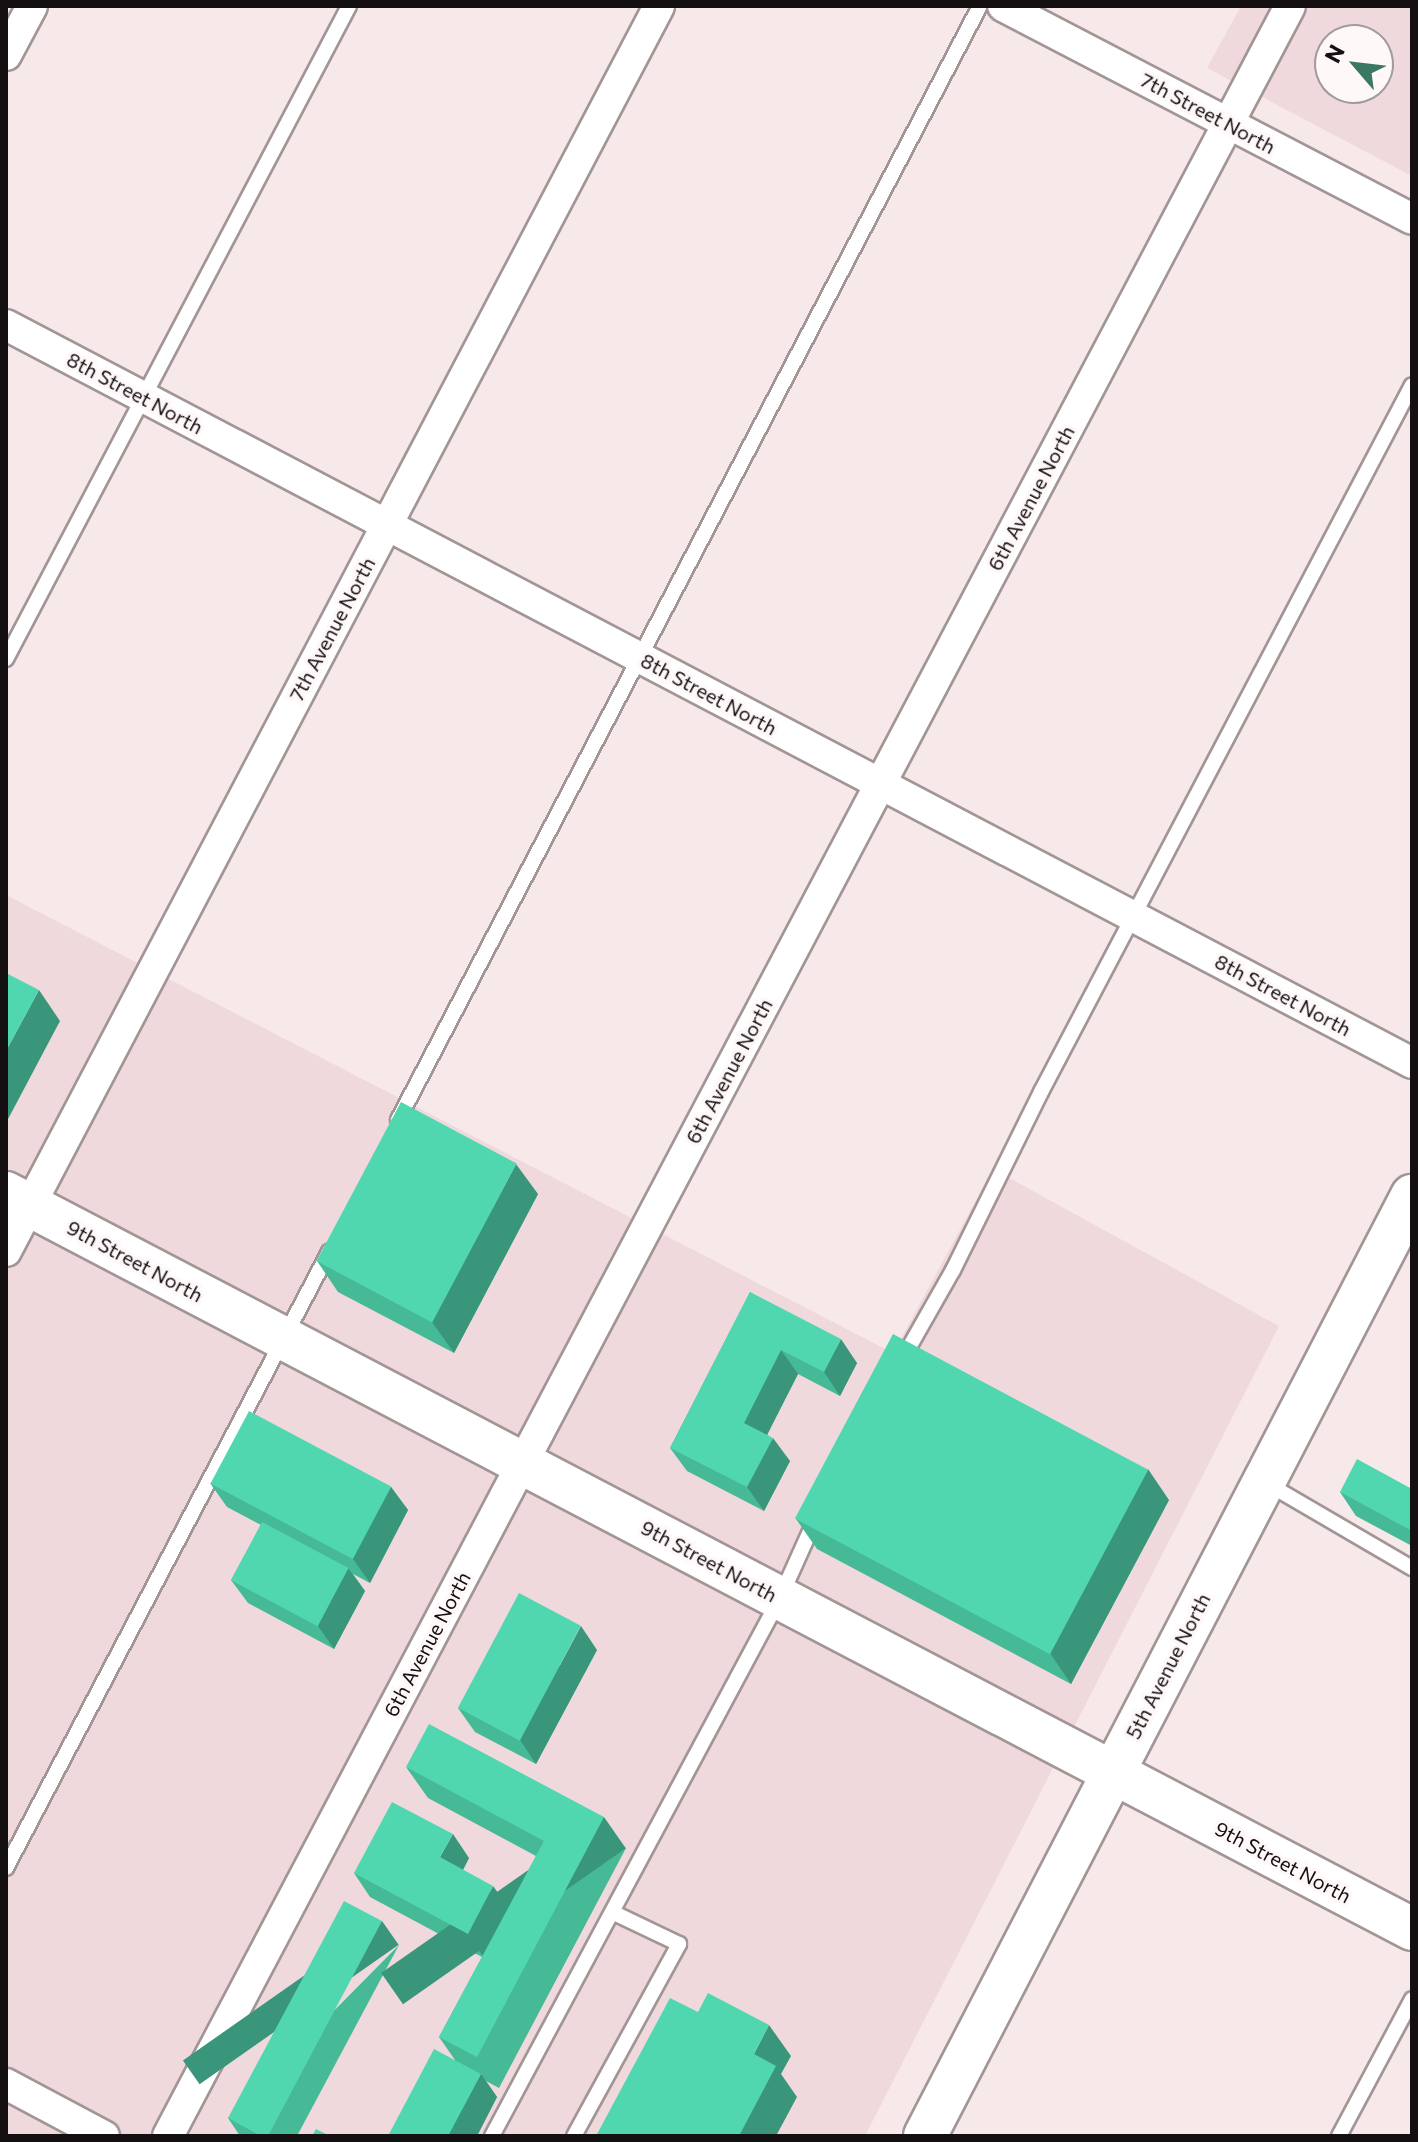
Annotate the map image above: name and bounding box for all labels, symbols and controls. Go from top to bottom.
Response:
north arrow [1314,24,1394,104]
text: N [1318,40,1350,67]
street label: 7th Street North [1137,67,1279,159]
street label: 8th Street North [63,347,207,439]
street label: 6th Avenue North [983,421,1079,575]
street label: 7th Avenue North [284,553,380,705]
street label: 8th Street North [637,648,781,740]
street label: 8th Street North [1211,949,1355,1041]
street label: 6th Avenue North [681,994,777,1148]
street label: 9th Street North [63,1215,207,1307]
street label: 9th Street North [637,1515,781,1607]
street label: 6th Avenue North [379,1567,475,1721]
street label: 5th Avenue North [1121,1589,1215,1743]
street label: 9th Street North [1211,1816,1355,1908]

